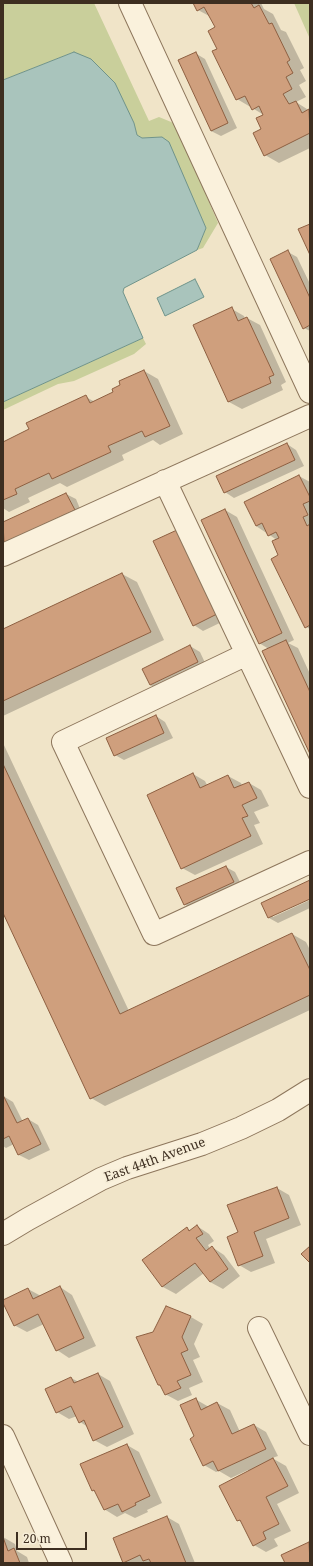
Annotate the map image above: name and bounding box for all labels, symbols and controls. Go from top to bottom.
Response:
street label: East 44th Avenue [102,1134,208,1186]
scale bar [18,1524,89,1550]
text: 20 m [23,1530,51,1547]

